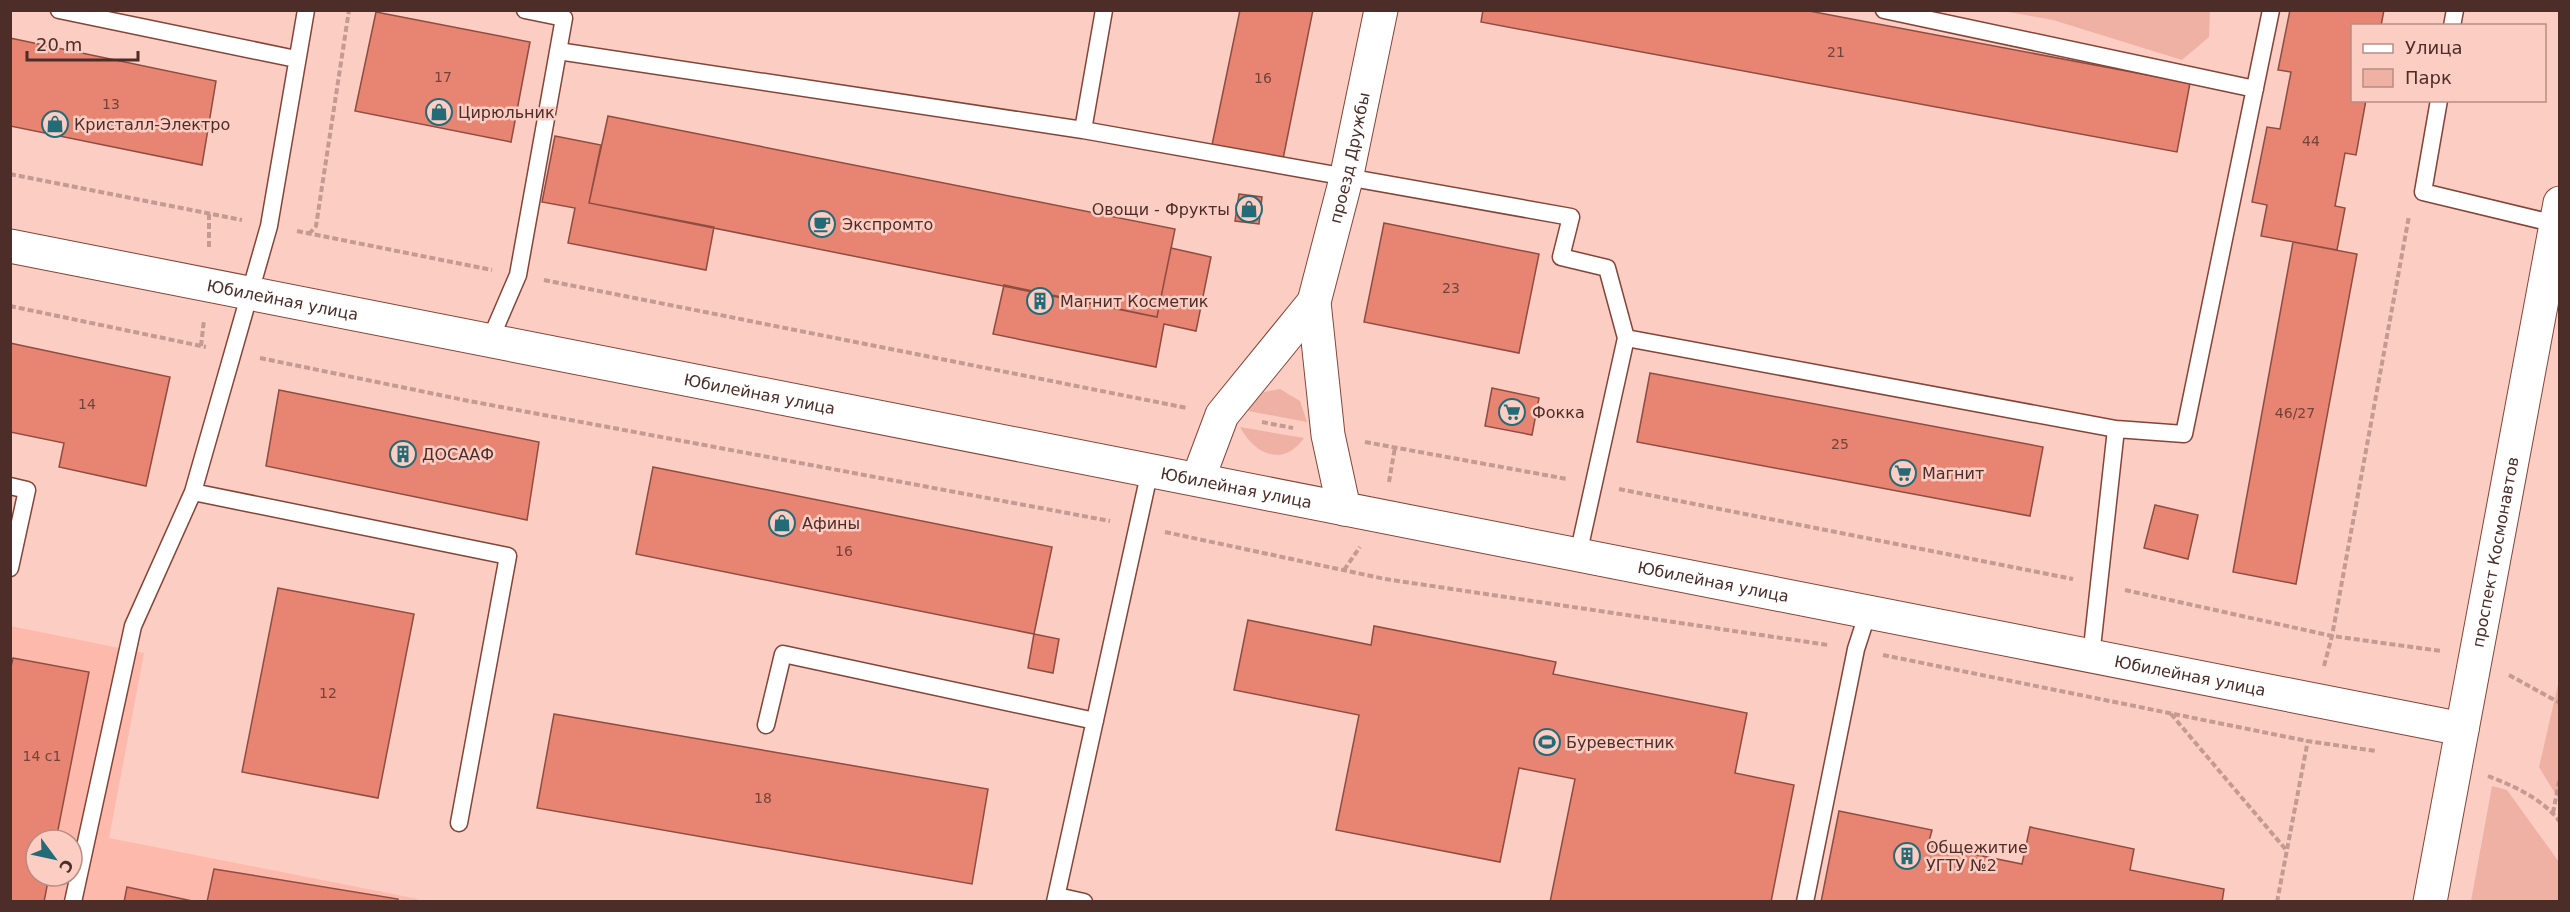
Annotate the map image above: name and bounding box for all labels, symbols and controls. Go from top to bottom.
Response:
scale bar [27,24,138,62]
legend [2351,24,2546,102]
text: 20 m [36,34,82,55]
text: Улица [2405,37,2462,58]
house number: 21 [1827,44,1845,60]
text: Парк [2405,67,2452,88]
house number: 17 [434,69,452,85]
house number: 16 [1254,70,1272,86]
street label: проезд Дружбы [1325,90,1373,225]
house number: 13 [102,96,120,112]
shop icon: Цирюльник [424,97,454,127]
place label: Цирюльник [458,103,555,122]
shop icon: Кристалл-Электро [40,109,70,139]
place label: Кристалл-Электро [74,115,230,134]
house number: 44 [2302,133,2320,149]
shop icon: Овощи - Фрукты [1234,194,1264,224]
place label: Овощи - Фрукты [1092,200,1230,219]
cafe icon: Экспромто [807,209,837,239]
place label: Экспромто [842,215,933,234]
street label: Юбилейная улица [205,276,360,324]
house number: 23 [1442,280,1460,296]
building icon: Магнит Косметик [1025,286,1055,316]
place label: Магнит Косметик [1060,292,1209,311]
street label: Юбилейная улица [682,369,837,418]
house number: 14 [78,396,96,412]
supermarket icon: Фокка [1497,397,1527,427]
place label: Фокка [1532,403,1585,422]
house number: 46/27 [2275,405,2315,421]
house number: 25 [1831,436,1849,452]
building icon: ДОСААФ [388,439,418,469]
place label: ДОСААФ [422,445,494,464]
street label: проспект Космонавтов [2468,455,2522,649]
supermarket icon: Магнит [1888,458,1918,488]
street label: Юбилейная улица [1159,463,1314,512]
place label: Магнит [1922,464,1984,483]
shop icon: Афины [767,508,797,538]
place label: Афины [802,514,860,533]
house number: 16 [835,543,853,559]
street label: Юбилейная улица [1636,557,1791,606]
street label: Юбилейная улица [2113,651,2267,700]
house number: 12 [319,685,337,701]
sports icon: Буревестник [1532,727,1562,757]
place label: Буревестник [1566,733,1675,752]
house number: 14 с1 [23,748,61,764]
house number: 18 [754,790,772,806]
north arrow [24,828,84,888]
place label: Общежитие УГТУ №2 [1926,838,2028,875]
building icon: Общежитие УГТУ №2 [1892,841,1922,871]
text: С [55,856,77,876]

